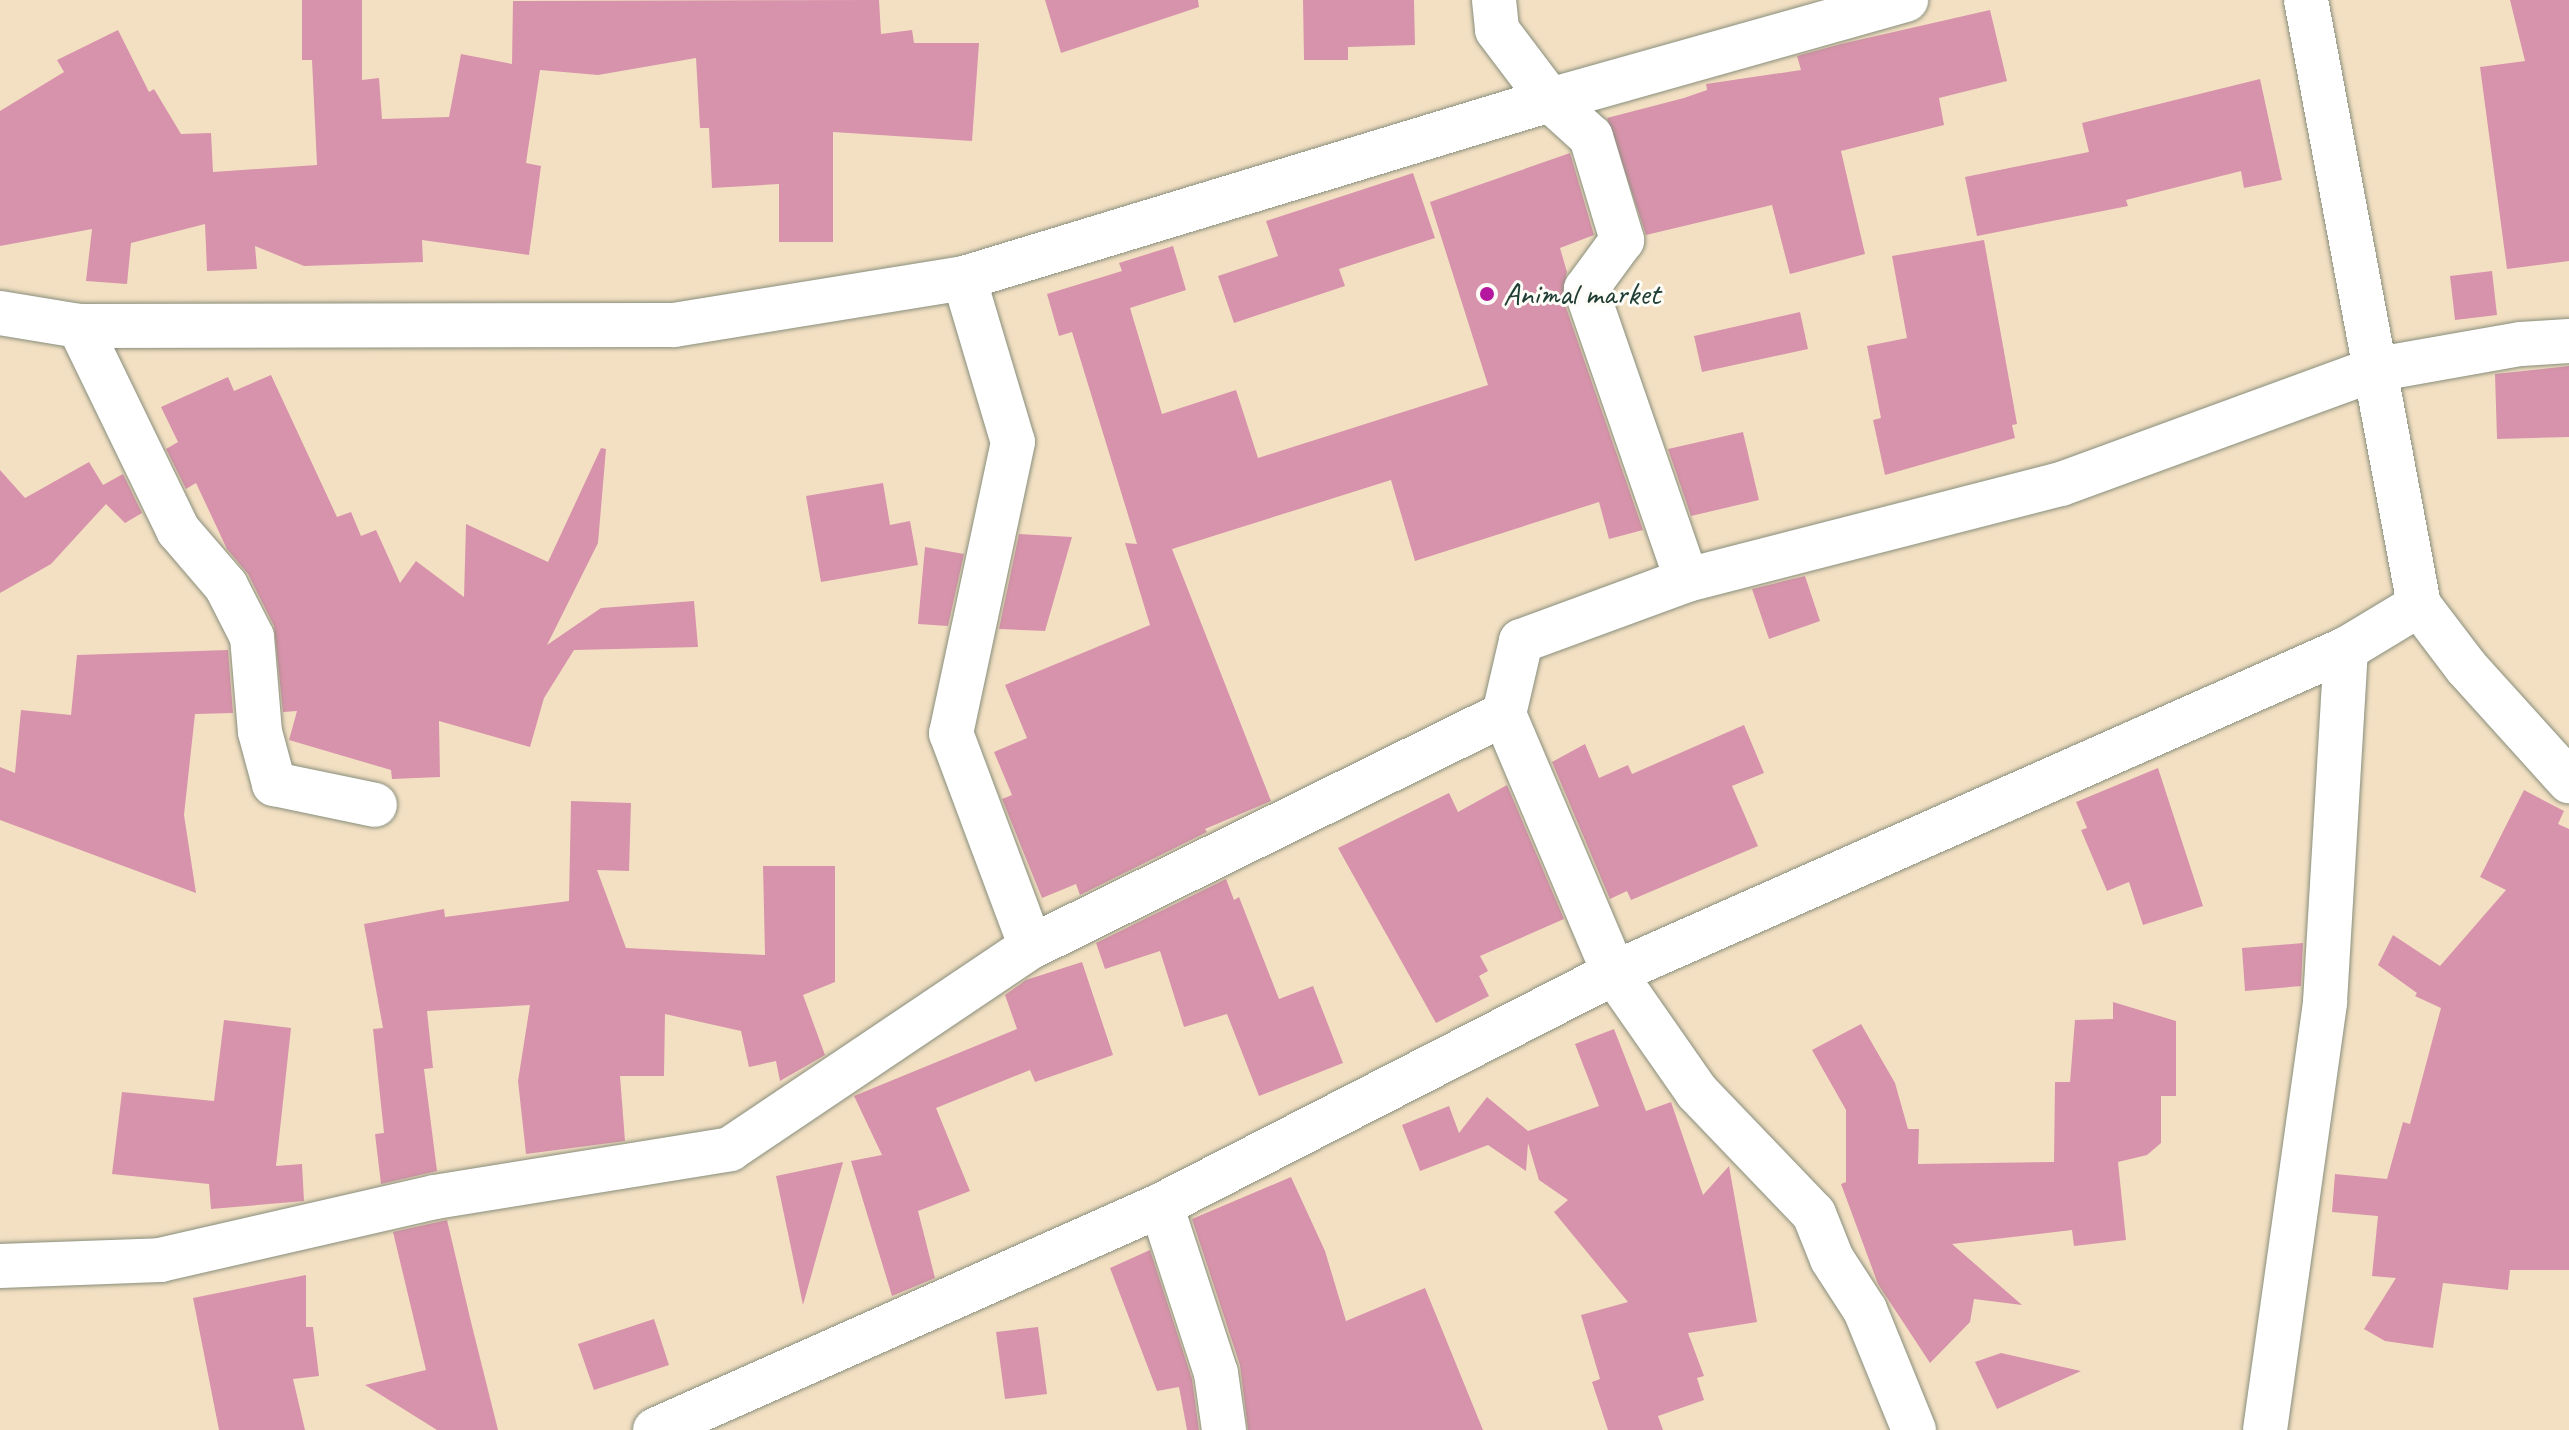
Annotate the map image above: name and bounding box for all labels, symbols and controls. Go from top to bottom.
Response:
place label: Animal market [1503,275,1661,313]
marker: Animal market [1478,285,1496,303]

